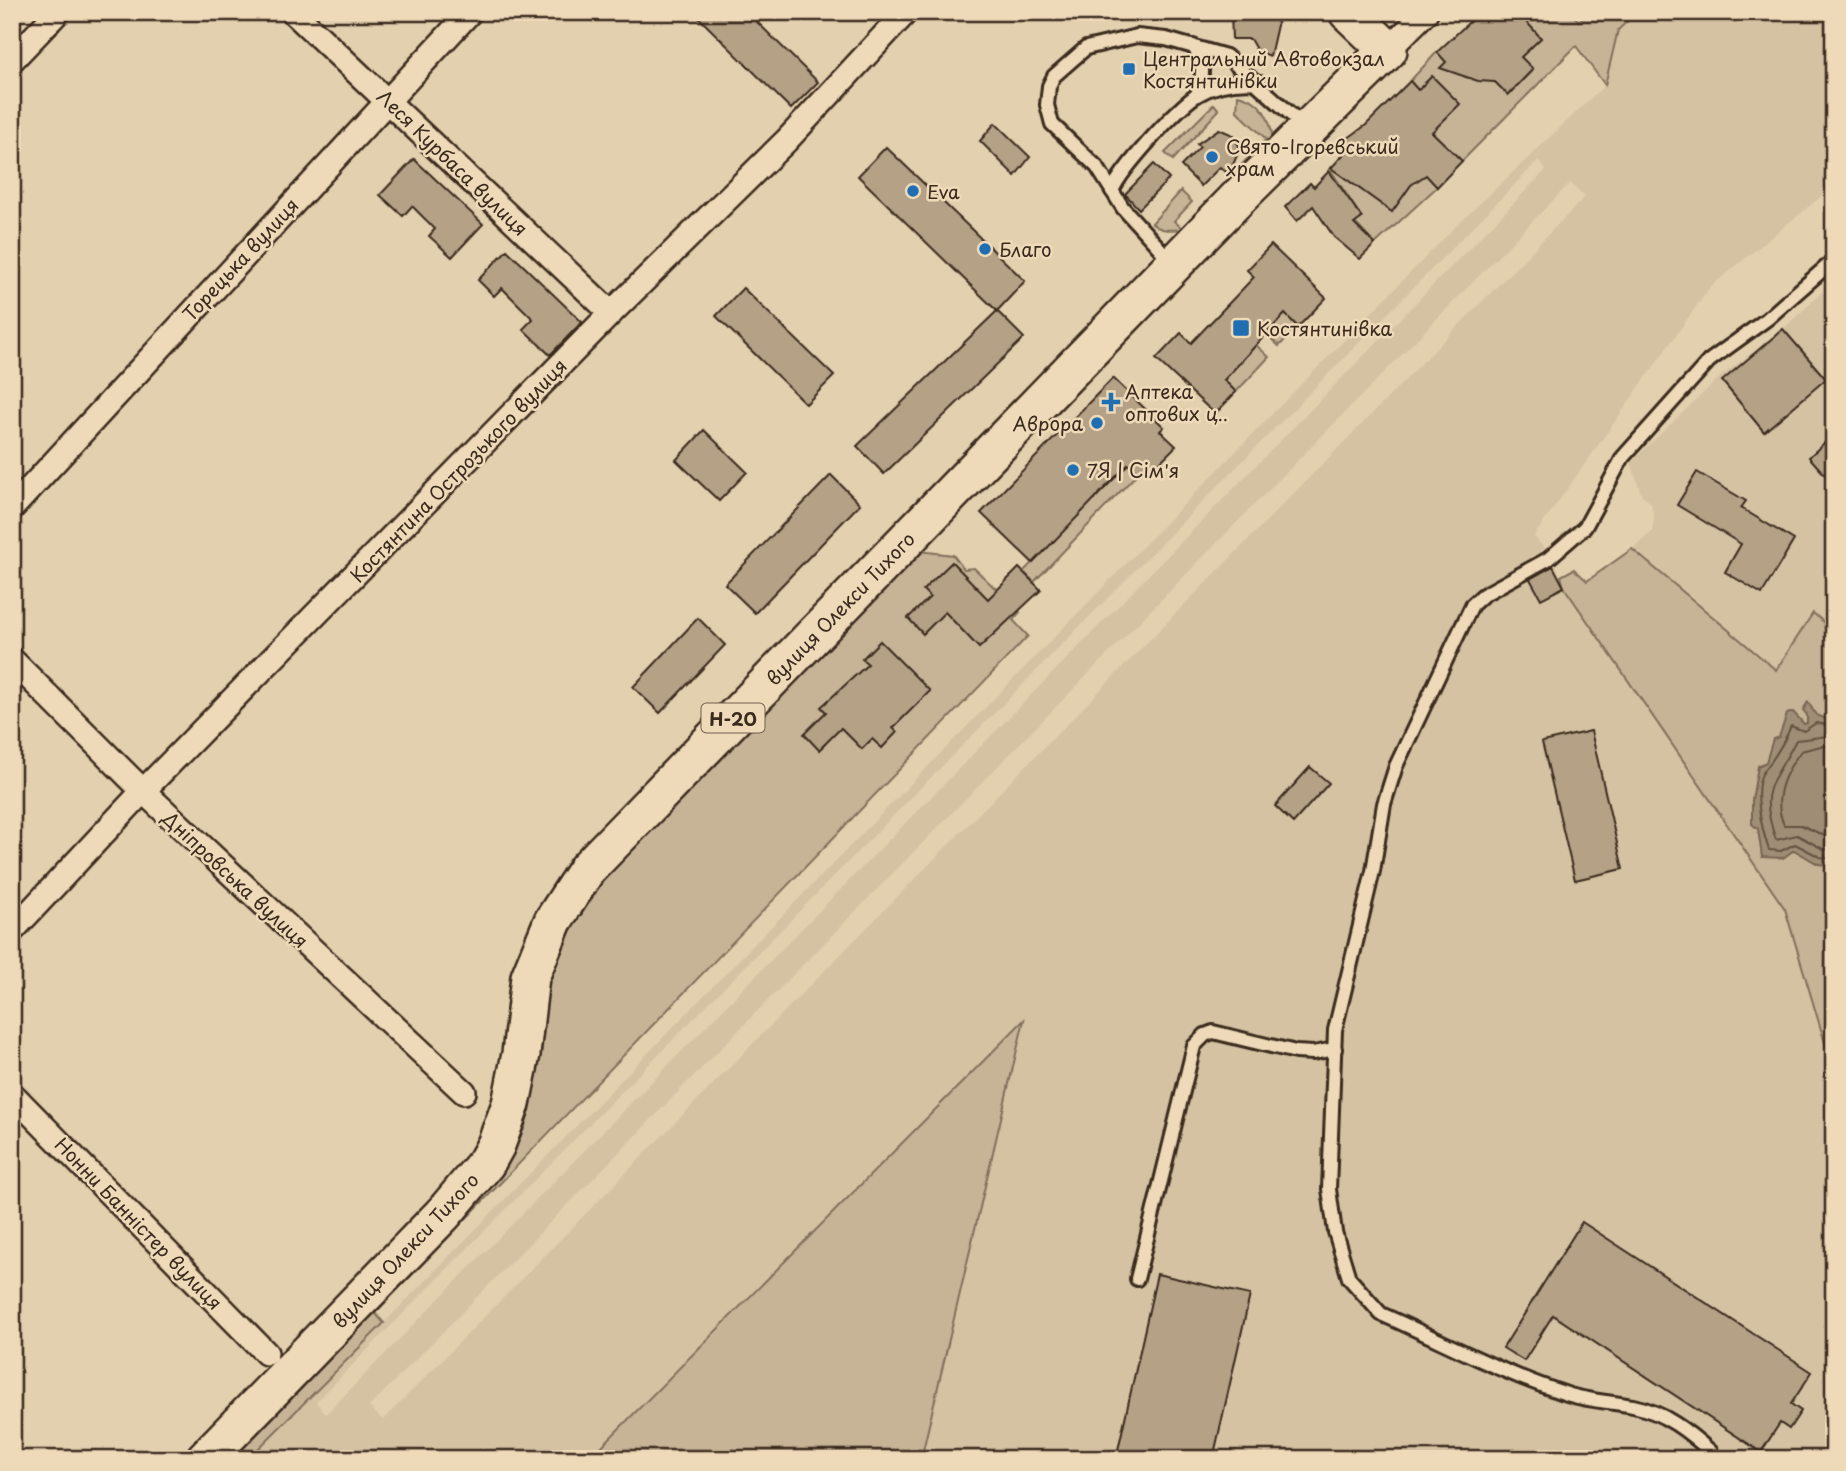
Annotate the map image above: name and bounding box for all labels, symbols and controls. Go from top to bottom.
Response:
place label: Центральний Автовокзал Костянтинівки [1143,44,1385,94]
marker: Центральний Автовокзал Костянтинівки [1121,61,1137,77]
street label: Леся Курбаса вулиця [371,82,535,242]
place label: Свято-Ігоревський храм [1226,132,1399,182]
marker: Свято-Ігоревський храм [1204,149,1220,165]
place label: Eva [927,177,960,205]
marker: Eva [905,183,921,199]
street label: Торецька вулиця [176,191,304,327]
place label: Благо [999,235,1052,263]
marker: Благо [977,241,993,257]
place label: Костянтинівка [1257,314,1392,342]
marker: Костянтинівка [1231,318,1251,338]
street label: Костянтина Острозького вулиця [343,352,573,588]
place label: Аптека оптових ц‥ [1125,377,1228,427]
marker: Аптека оптових ц‥ [1103,394,1119,410]
place label: Аврора [1013,409,1083,437]
marker: Аврора [1089,415,1105,431]
place label: 7Я | Сім'я [1087,456,1179,484]
marker: 7Я | Сім'я [1065,462,1081,478]
street label: вулиця Олекси Тихого [759,525,921,691]
road number: Н-20 [702,704,764,732]
street label: Дніпровська вулиця [156,803,315,954]
street label: Нонни Банністер вулиця [49,1130,229,1316]
street label: вулиця Олекси Тихого [325,1166,485,1334]

